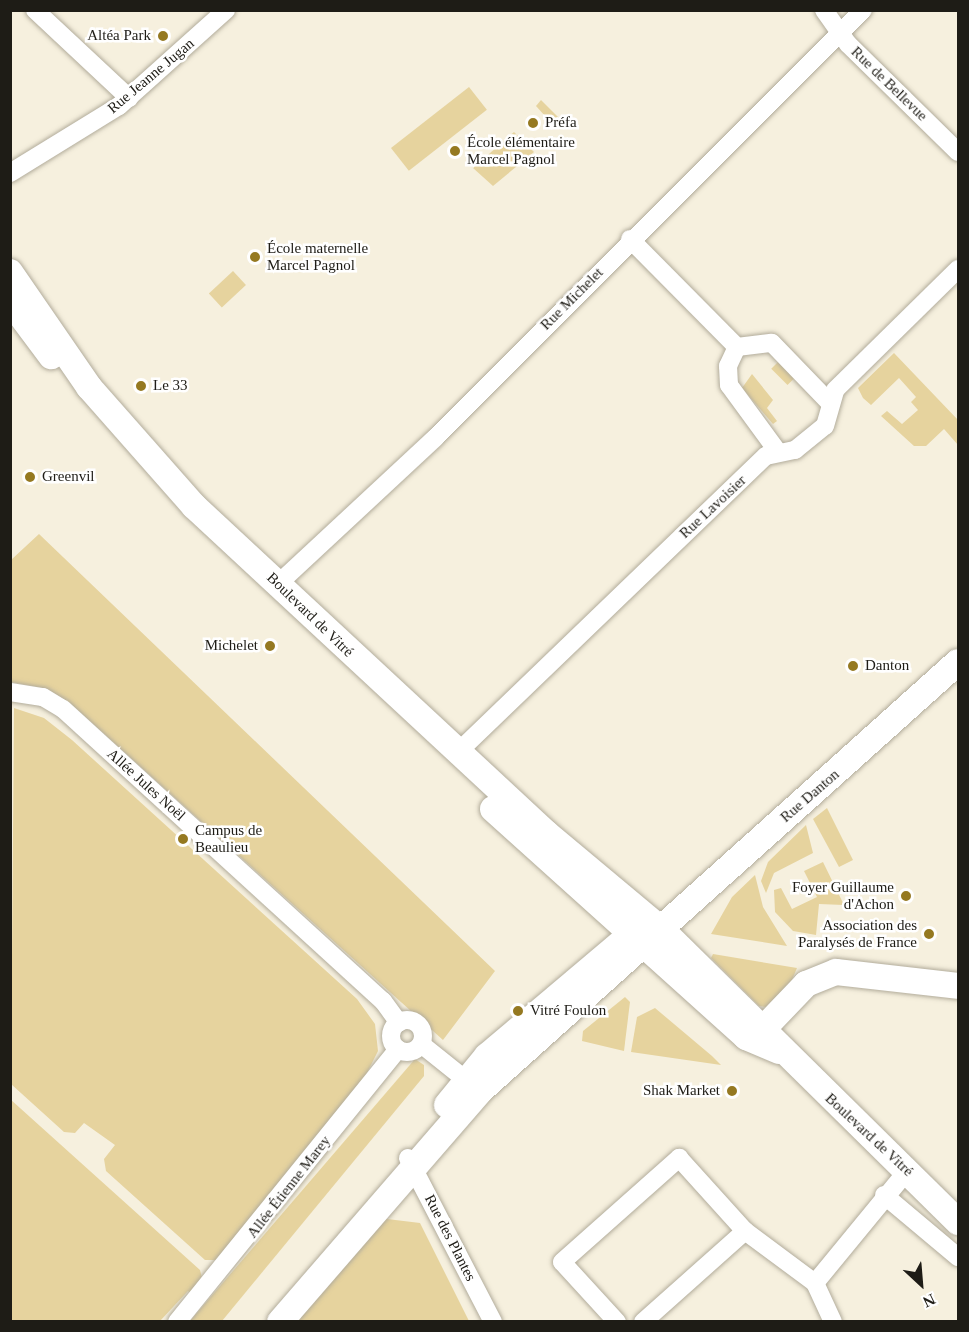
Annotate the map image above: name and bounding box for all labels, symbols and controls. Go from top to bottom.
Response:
place label: Altéa Park [87,27,151,45]
marker: Altéa Park [156,29,170,43]
street label: Rue Jeanne Jugan [104,35,198,117]
street label: Rue de Bellevue [847,43,931,125]
place label: Préfa [545,114,577,132]
marker: Préfa [526,116,540,130]
place label: École élémentaire Marcel Pagnol [467,133,575,168]
marker: École élémentaire Marcel Pagnol [448,144,462,158]
place label: École maternelle Marcel Pagnol [267,239,368,274]
marker: École maternelle Marcel Pagnol [248,250,262,264]
street label: Rue Michelet [537,264,607,334]
place label: Le 33 [153,377,188,395]
marker: Le 33 [134,379,148,393]
place label: Greenvil [42,468,94,486]
marker: Greenvil [23,470,37,484]
street label: Rue Lavoisier [676,472,750,542]
street label: Boulevard de Vitré [263,569,357,661]
place label: Michelet [205,637,258,655]
marker: Michelet [263,639,277,653]
place label: Danton [865,657,909,675]
marker: Danton [846,659,860,673]
street label: Allée Jules Noël [103,745,189,825]
street label: Rue Danton [777,766,843,826]
place label: Campus de Beaulieu [195,821,262,856]
marker: Campus de Beaulieu [176,832,190,846]
place label: Foyer Guillaume d'Achon [792,878,894,913]
marker: Foyer Guillaume d'Achon [899,889,913,903]
place label: Association des Paralysés de France [798,916,917,951]
marker: Association des Paralysés de France [922,927,936,941]
place label: Vitré Foulon [530,1002,606,1020]
marker: Vitré Foulon [511,1004,525,1018]
place label: Shak Market [643,1082,720,1100]
marker: Shak Market [725,1084,739,1098]
street label: Boulevard de Vitré [821,1090,917,1180]
street label: Allée Étienne Marey [243,1132,335,1242]
street label: Rue des Plantes [420,1192,480,1284]
north arrow [891,1254,951,1314]
text: N [920,1290,938,1311]

